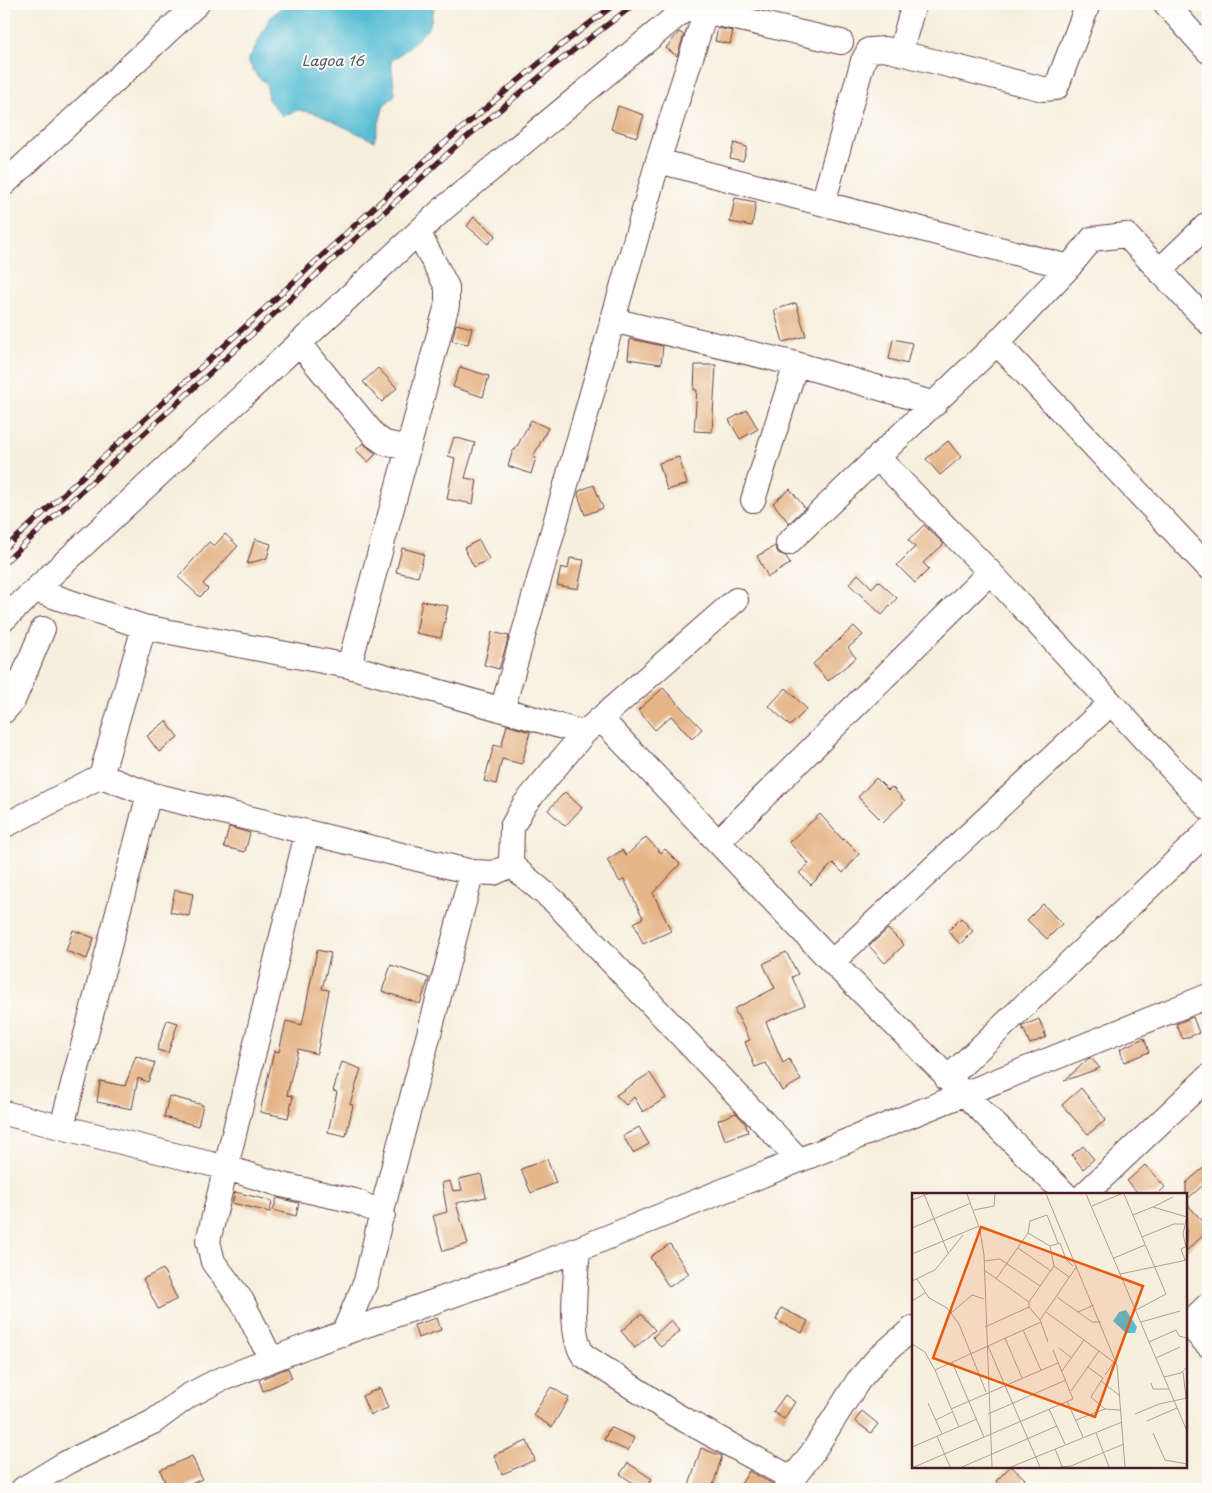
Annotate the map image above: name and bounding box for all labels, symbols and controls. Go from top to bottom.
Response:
water label: Lagoa 16 [302,50,365,71]
inset map [912,1193,1187,1468]

